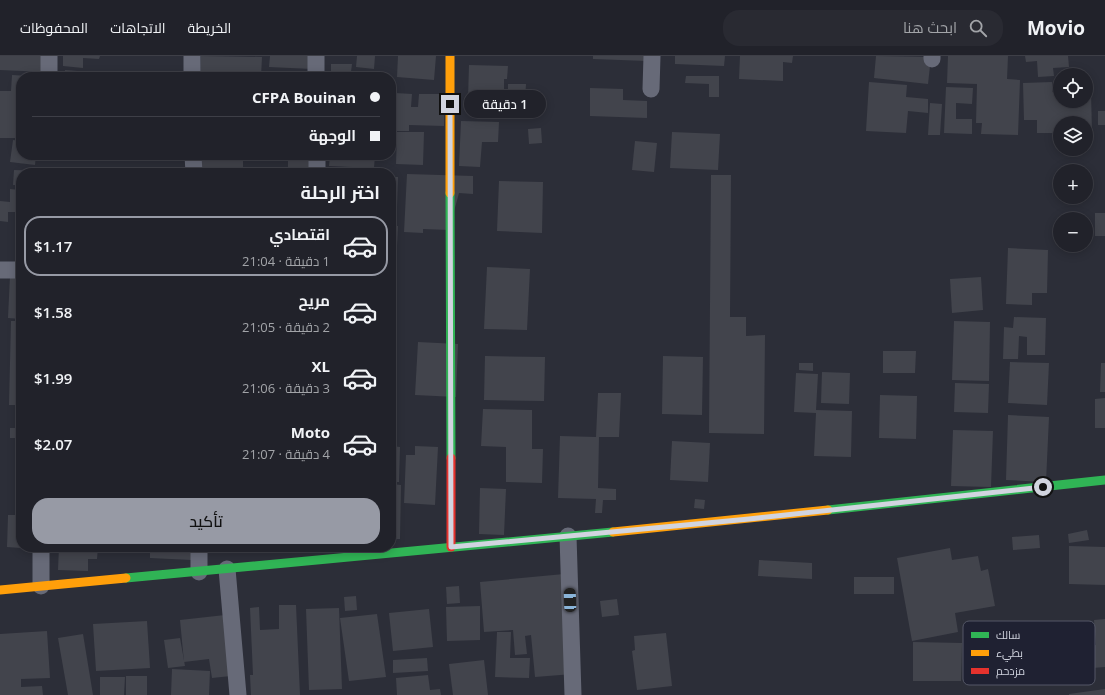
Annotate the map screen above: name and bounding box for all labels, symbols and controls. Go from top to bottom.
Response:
search box [723,10,1003,46]
text: Movio [1027,15,1085,41]
text: ابحث هنا [903,17,957,37]
icon: search [967,17,989,39]
text: المحفوظات [20,18,88,37]
text: الاتجاهات [110,18,166,37]
text: الخريطة [188,18,231,37]
map controls [1053,68,1093,252]
button: locate [1053,68,1093,108]
text: CFPA Bouinan [252,87,356,107]
callout: 1 دقيقة [464,90,546,118]
route end [441,95,459,113]
text: 1 دقيقة [482,95,528,113]
button: layers [1053,116,1093,156]
text: الوجهة [309,125,356,145]
button: + [1053,164,1093,204]
text: اختر الرحلة [301,180,380,204]
button: − [1053,212,1093,252]
text: اقتصادي [270,224,330,244]
icon: car [342,228,378,264]
text: $1.17 [34,236,72,256]
text: 1 دقيقة · 21:04 [242,252,330,270]
text: مريح [298,290,330,310]
icon: car [342,294,378,330]
text: $1.58 [34,302,72,322]
text: 2 دقيقة · 21:05 [242,318,330,336]
text: XL [312,356,330,376]
icon: car [342,360,378,396]
text: $1.99 [34,368,72,388]
text: 3 دقيقة · 21:06 [242,379,330,397]
text: Moto [291,422,330,442]
icon: car [342,426,378,462]
text: $2.07 [34,434,72,454]
text: 4 دقيقة · 21:07 [242,445,330,463]
route start [1034,478,1052,496]
button: تأكيد [32,498,380,544]
car [564,588,576,612]
legend [963,621,1095,685]
text: سالك [996,627,1020,642]
text: بطيء [996,645,1023,662]
text: مزدحم [996,663,1025,679]

